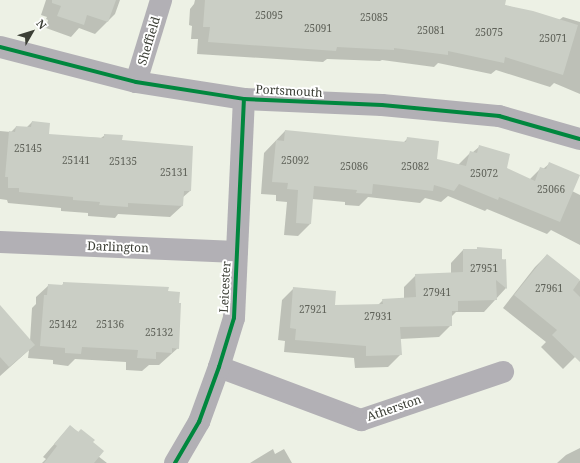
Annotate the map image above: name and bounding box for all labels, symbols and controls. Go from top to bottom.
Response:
house number: 25095 [255,10,283,22]
north arrow [12,12,52,52]
house number: 25085 [360,12,388,24]
street label: Sheffield [135,15,163,67]
text: N [33,16,50,32]
house number: 25091 [304,23,332,35]
house number: 25081 [417,25,445,37]
house number: 25075 [475,27,503,39]
house number: 25071 [539,33,567,45]
street label: Portsmouth [255,82,323,100]
house number: 25145 [14,143,42,155]
house number: 25141 [62,155,90,167]
house number: 25092 [281,155,309,167]
house number: 25135 [109,156,137,168]
house number: 25086 [340,161,368,173]
house number: 25082 [401,161,429,173]
house number: 25131 [160,167,188,179]
house number: 25072 [470,168,498,180]
house number: 25066 [537,184,565,196]
street label: Darlington [87,239,149,255]
street label: Leicester [216,261,234,313]
house number: 27951 [470,263,498,275]
house number: 27961 [535,283,563,295]
house number: 27941 [423,287,451,299]
house number: 27921 [299,304,327,316]
house number: 27931 [364,311,392,323]
house number: 25142 [49,319,77,331]
house number: 25136 [96,319,124,331]
house number: 25132 [145,327,173,339]
street label: Atherston [365,392,423,424]

